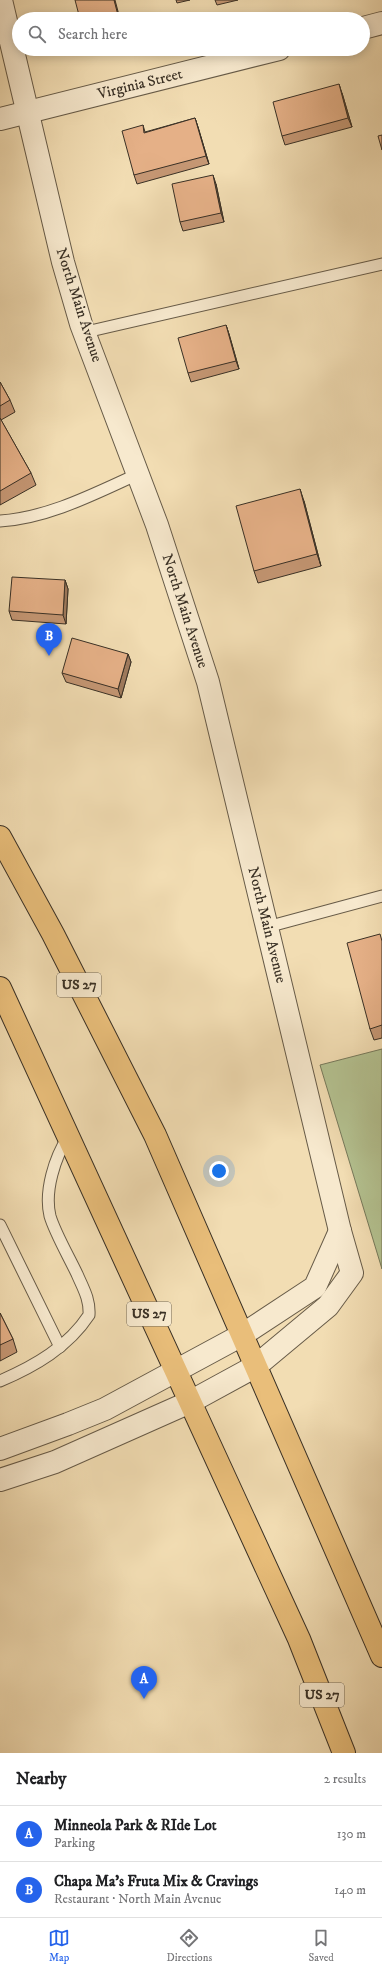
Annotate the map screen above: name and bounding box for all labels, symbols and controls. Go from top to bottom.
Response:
search box [12,12,370,56]
icon: search [26,23,48,45]
text: Search here [58,25,127,44]
street label: Virginia Street [95,64,185,104]
street label: North Main Avenue [52,245,106,365]
street label: North Main Avenue [158,551,212,671]
pin: B [36,623,62,656]
street label: North Main Avenue [243,865,291,985]
road number: US 27 [57,973,101,997]
your location [209,1161,229,1181]
road number: US 27 [127,1302,171,1326]
pin: A [131,1666,157,1699]
road number: US 27 [300,1683,344,1707]
text: Nearby [16,1768,66,1790]
text: 2 results [324,1771,366,1787]
text: Minneola Park & RIde Lot [54,1816,217,1835]
text: A [25,1826,33,1842]
text: 130 m [337,1826,366,1842]
text: Parking [54,1835,95,1851]
text: Chapa Ma's Fruta Mix & Cravings [54,1872,258,1891]
text: B [25,1882,33,1898]
text: 140 m [334,1882,366,1898]
text: Restaurant · North Main Avenue [54,1891,221,1907]
tab: Map [48,1927,70,1965]
tab: Directions [167,1927,212,1965]
tab: Saved [309,1927,334,1965]

